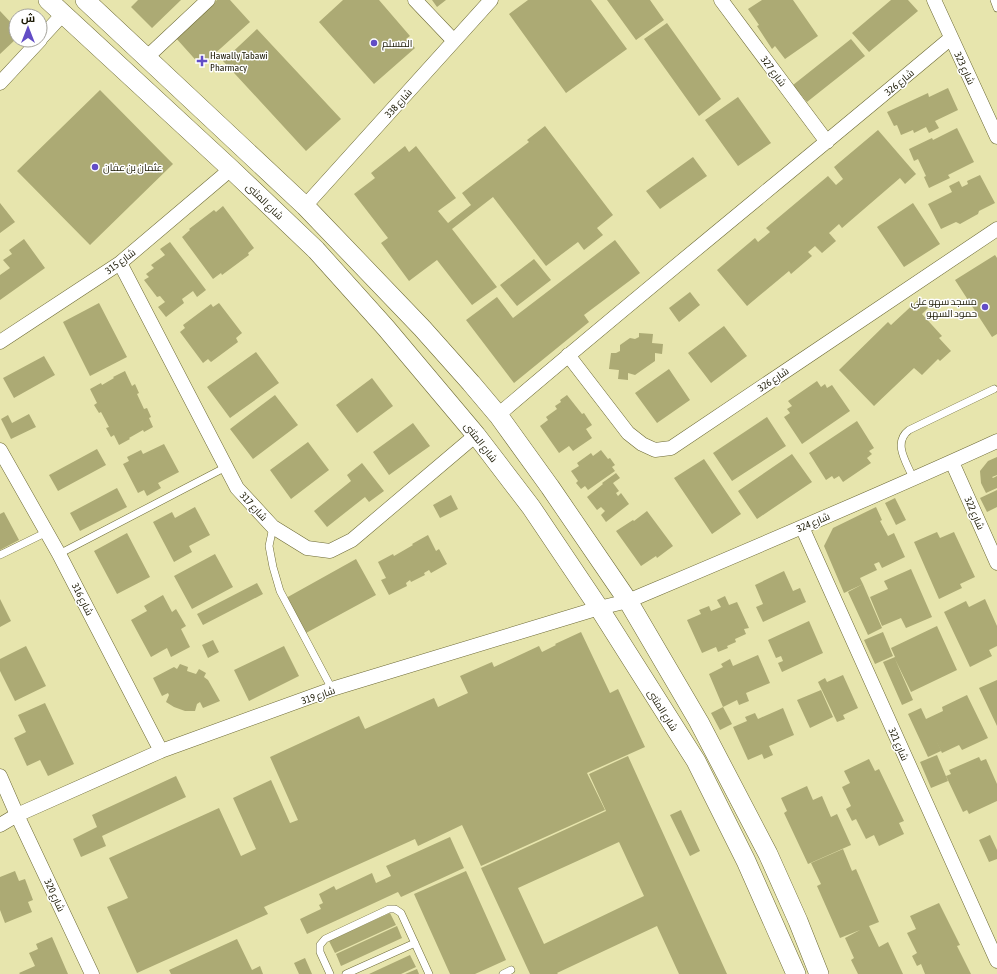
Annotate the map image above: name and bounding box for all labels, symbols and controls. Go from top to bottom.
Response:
north arrow [8,8,48,48]
text: ش [21,12,35,25]
marker: المسلم [369,38,379,48]
place label: المسلم [382,38,412,51]
place label: Hawally Tabawi Pharmacy [210,50,268,73]
street label: شارع 323 [951,50,977,87]
street label: شارع 327 [758,54,788,89]
marker: Hawally Tabawi Pharmacy [197,56,207,66]
street label: شارع 326 [882,67,917,99]
street label: شارع 338 [383,87,415,121]
marker: عثمان بن عفان [90,162,100,172]
place label: عثمان بن عفان [103,162,163,174]
street label: شارع المثنى [243,181,285,222]
street label: شارع 315 [103,247,138,277]
place label: مسجد سهو علي حمود السهو [911,296,977,320]
marker: مسجد سهو علي حمود السهو [980,302,990,312]
street label: شارع 326 [756,365,791,395]
street label: شارع المثنى [461,420,499,465]
street label: شارع 317 [237,490,270,524]
street label: شارع 322 [962,495,987,532]
street label: شارع 324 [795,511,832,535]
street label: شارع 316 [69,581,95,618]
street label: شارع 319 [300,685,337,707]
street label: شارع المثنى [645,687,680,734]
street label: شارع 321 [886,726,911,763]
street label: شارع 320 [41,877,67,914]

